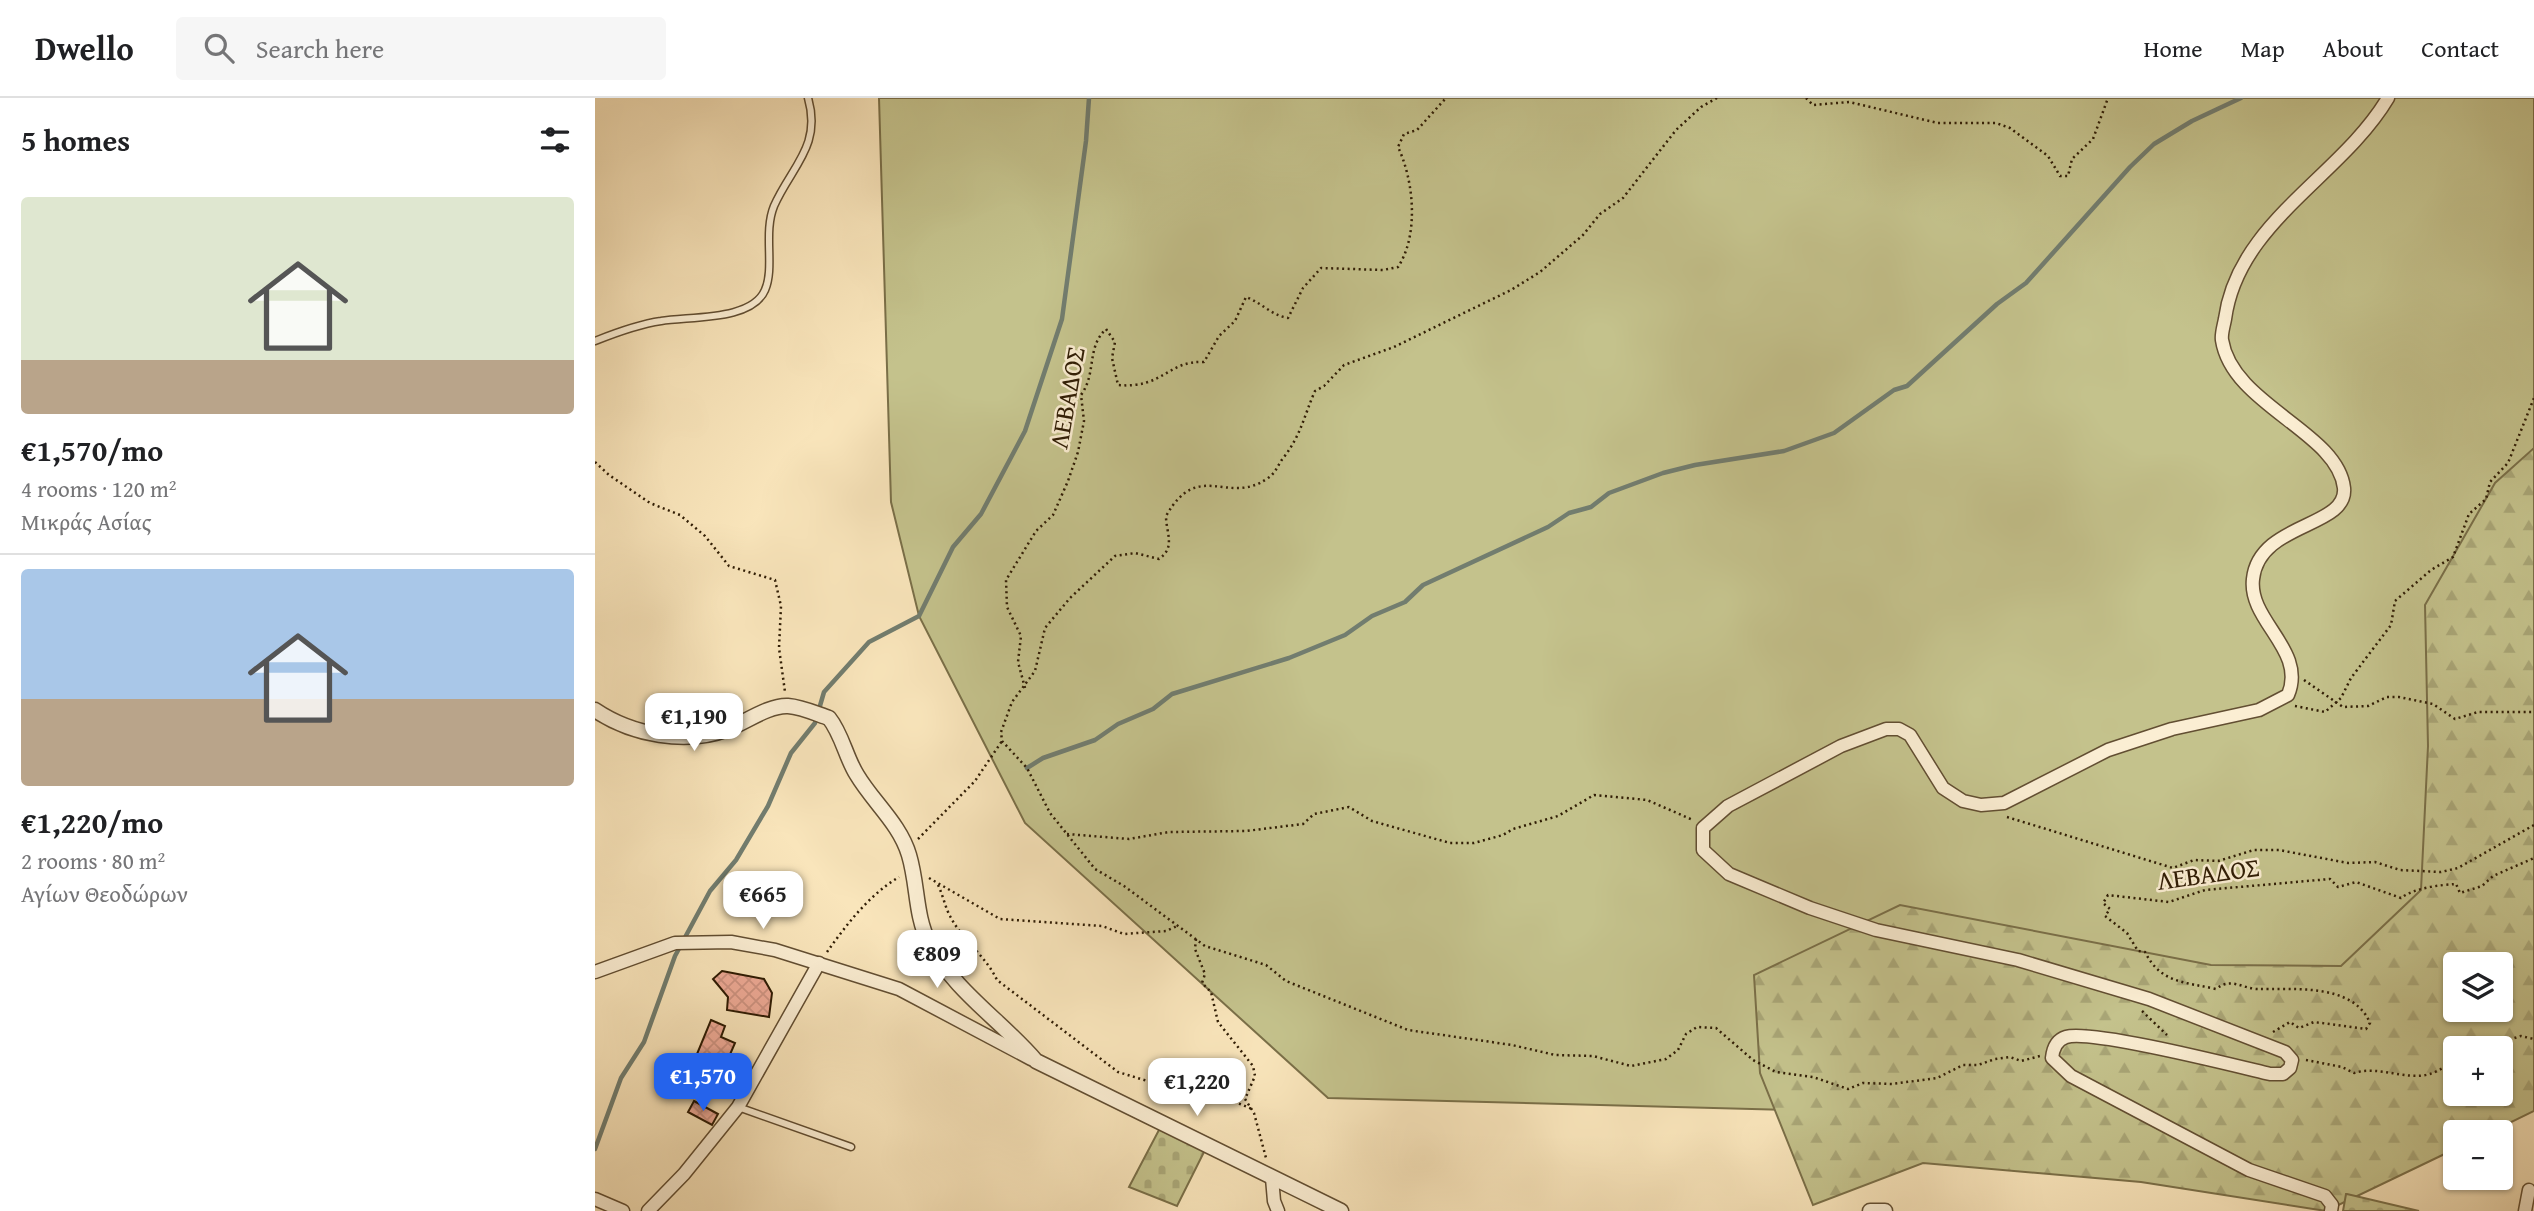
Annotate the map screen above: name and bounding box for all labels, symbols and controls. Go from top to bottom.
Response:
search box [176,17,666,80]
text: Dwello [35,24,134,72]
icon: search [200,29,238,67]
text: Search here [256,29,384,68]
text: Home [2144,31,2203,66]
text: Map [2241,31,2285,66]
text: About [2323,31,2383,66]
text: Contact [2421,31,2499,66]
text: 5 homes [21,118,130,162]
icon: filters [536,121,574,159]
icon: home [235,243,361,369]
street label: ΛΕΒΑΔΟΣ [1038,344,1095,452]
text: €1,570/mo [21,428,163,472]
text: 4 rooms · 120 m² [21,472,176,505]
text: Μικράς Ασίας [21,505,151,538]
icon: home [235,615,361,741]
pin: €1,190 [637,694,751,753]
text: €1,190 [661,699,727,732]
text: €1,220/mo [21,800,163,844]
text: 2 rooms · 80 m² [21,844,165,877]
street label: ΛΕΒΑΔΟΣ [2154,847,2261,900]
pin: €665 [722,872,804,931]
text: Αγίων Θεοδώρων [21,877,188,910]
text: €665 [739,877,787,910]
pin: €809 [896,930,978,990]
text: €809 [913,936,961,969]
map controls [2443,952,2513,1190]
button: layers [2443,952,2513,1022]
button: + [2443,1036,2513,1106]
pin: €1,570 [646,1054,760,1113]
pin: €1,220 [1140,1058,1254,1118]
text: €1,570 [670,1059,736,1092]
text: €1,220 [1164,1064,1230,1097]
button: − [2443,1120,2513,1190]

